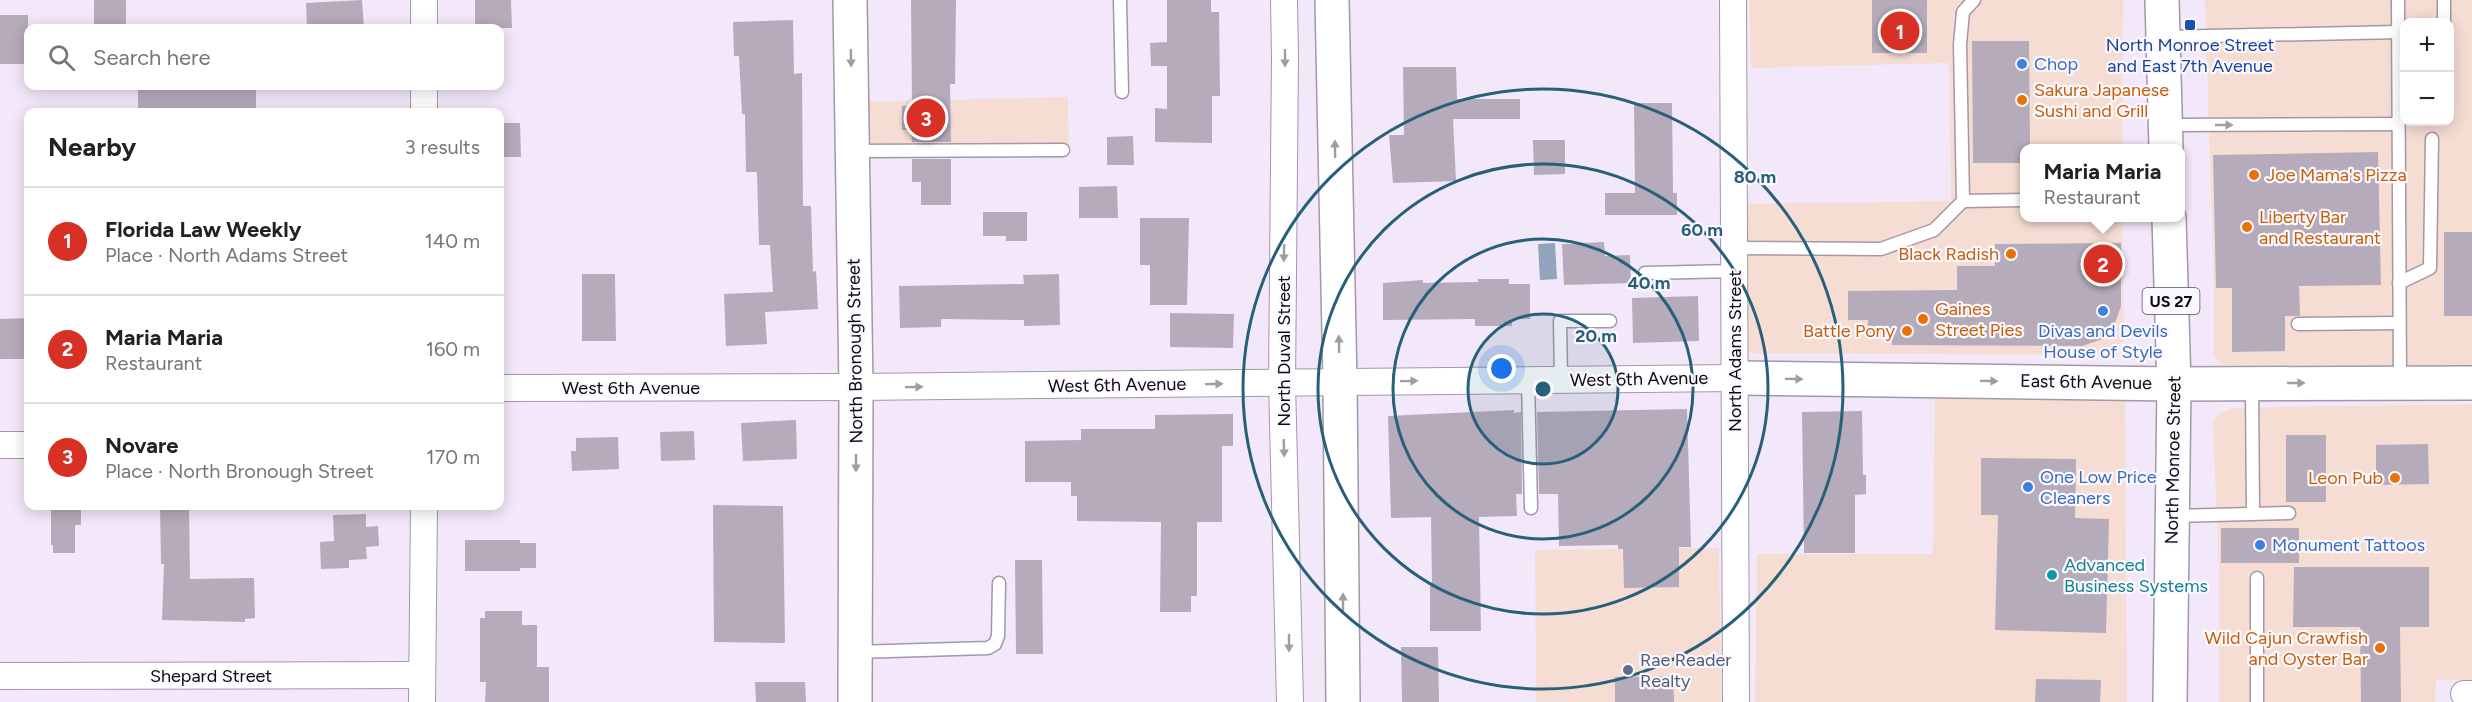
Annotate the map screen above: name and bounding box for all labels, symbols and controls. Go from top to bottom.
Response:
pin: 1 [1880,9,1920,54]
marker: North Monroe Street and East 7th Avenue [2183,18,2197,32]
map controls [2400,18,2454,126]
button: + [2400,18,2454,72]
search box [24,24,504,90]
place label: North Monroe Street and East 7th Avenue [2106,34,2275,77]
icon: search [45,41,78,74]
text: Search here [93,44,211,71]
one-way arrow [846,49,855,68]
one-way arrow [1280,49,1290,68]
place label: Chop [2034,53,2078,75]
marker: Chop [2015,57,2029,71]
button: − [2400,72,2454,126]
place label: Sakura Japanese Sushi and Grill [2034,79,2169,122]
marker: Sakura Japanese Sushi and Grill [2015,93,2029,107]
pin: 3 [906,96,946,140]
one-way arrow [2215,120,2234,130]
text: Nearby [48,131,136,163]
text: 3 results [405,135,480,159]
one-way arrow [1330,139,1339,158]
popup [2020,144,2185,222]
text: Maria Maria [2043,158,2162,185]
place label: Joe Mama's Pizza [2266,164,2407,186]
text: 80 m [1734,166,1776,188]
marker: Joe Mama's Pizza [2247,168,2261,182]
text: Restaurant [2043,185,2141,209]
place label: Liberty Bar and Restaurant [2259,206,2381,249]
text: Florida Law Weekly [105,216,301,243]
text: 60 m [1681,219,1723,241]
marker: Liberty Bar and Restaurant [2240,220,2254,234]
text: 1 [63,229,72,253]
text: 140 m [425,229,480,253]
pin: 2 [2084,242,2122,286]
text: Place · North Adams Street [105,243,348,267]
place label: Black Radish [1898,243,1999,265]
one-way arrow [1279,244,1288,263]
marker: Black Radish [2004,247,2018,261]
street label: North Bronough Street [842,258,868,444]
street label: North Adams Street [1724,270,1746,432]
text: 40 m [1627,272,1671,294]
street label: North Duval Street [1273,275,1295,427]
road number: US 27 [2142,288,2200,314]
place label: Gaines Street Pies [1935,298,2023,341]
marker: Divas and Devils House of Style [2096,304,2110,318]
marker: Gaines Street Pies [1916,312,1930,326]
place label: Battle Pony [1803,320,1896,342]
place label: Divas and Devils House of Style [2038,320,2168,363]
text: Maria Maria [105,324,223,351]
marker: Battle Pony [1900,324,1914,338]
text: 20 m [1575,325,1617,347]
one-way arrow [1334,334,1344,353]
text: 2 [62,337,73,361]
text: 160 m [426,337,480,361]
text: Restaurant [105,351,202,375]
your location [1487,354,1516,383]
street label: West 6th Avenue [1570,367,1709,391]
street label: East 6th Avenue [2020,370,2152,394]
street label: West 6th Avenue [1048,373,1187,397]
one-way arrow [1784,374,1803,383]
street label: North Monroe Street [2161,375,2185,545]
one-way arrow [1979,376,1998,386]
street label: West 6th Avenue [562,377,700,399]
one-way arrow [1400,377,1419,386]
one-way arrow [2286,378,2305,388]
one-way arrow [1205,379,1224,389]
centre of rings [1533,379,1553,399]
one-way arrow [905,382,924,392]
text: Novare [105,432,178,459]
one-way arrow [1280,439,1289,458]
text: 3 [62,445,73,469]
text: 170 m [426,445,480,469]
one-way arrow [851,454,860,473]
text: Place · North Bronough Street [105,459,374,483]
place label: One Low Price Cleaners [2040,466,2157,509]
place label: Leon Pub [2308,467,2383,489]
marker: Leon Pub [2388,471,2402,485]
marker: One Low Price Cleaners [2021,480,2035,494]
place label: Monument Tattoos [2272,534,2425,556]
marker: Monument Tattoos [2253,538,2267,552]
place label: Advanced Business Systems [2064,554,2208,597]
marker: Advanced Business Systems [2045,568,2059,582]
one-way arrow [1338,592,1348,611]
place label: Wild Cajun Crawfish and Oyster Bar [2205,627,2368,670]
one-way arrow [1284,634,1294,653]
marker: Wild Cajun Crawfish and Oyster Bar [2373,641,2387,655]
place label: Rae Reader Realty [1640,649,1731,692]
marker: Rae Reader Realty [1621,663,1635,677]
street label: Shepard Street [150,665,272,687]

